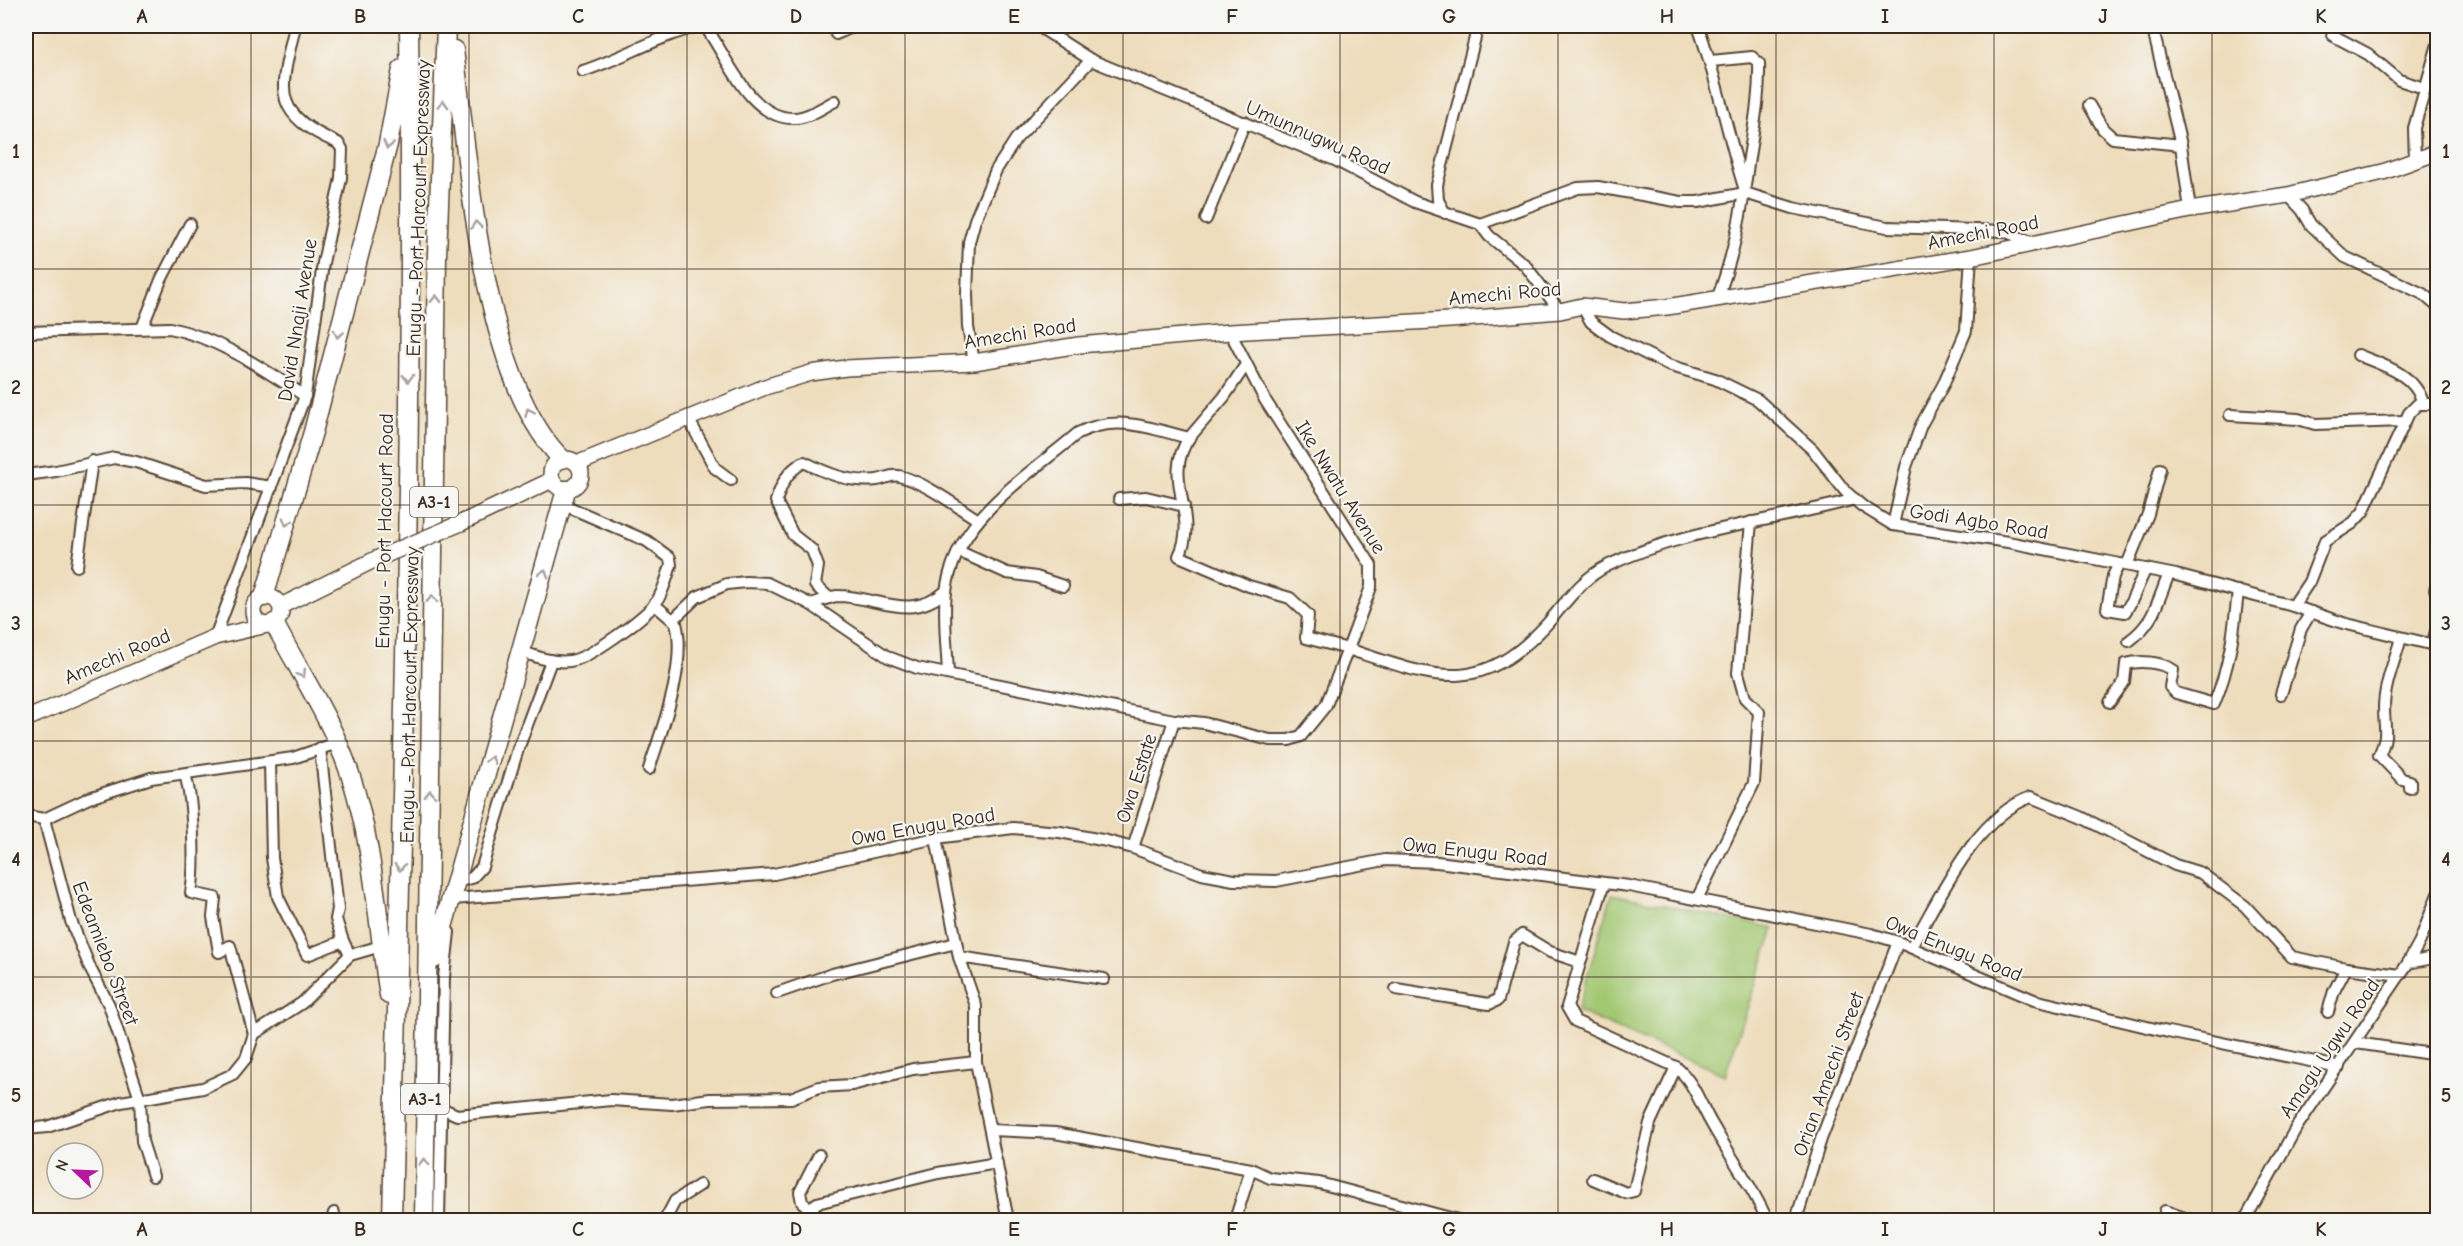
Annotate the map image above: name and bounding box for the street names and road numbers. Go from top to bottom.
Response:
street label: Enugu - Port Harcourt Expressway [402,59,435,357]
street label: Umunnugwu Road [1242,95,1394,180]
street label: Amechi Road [1925,210,2041,255]
street label: David Nnaji Avenue [273,237,322,403]
street label: Amechi Road [1448,277,1562,310]
street label: Amechi Road [962,313,1078,354]
street label: Enugu - Port Hacourt Road [371,413,398,649]
street label: Ike Nwatu Avenue [1290,417,1391,558]
road number: A3-1 [410,487,458,517]
street label: Godi Agbo Road [1908,499,2050,544]
street label: Enugu - Port Harcourt Expressway [395,546,424,844]
street label: Amechi Road [61,624,174,689]
street label: Owa Estate [1111,731,1162,826]
street label: Owa Enugu Road [849,803,997,850]
street label: Owa Enugu Road [1401,832,1548,871]
street label: Edeamiebo Street [68,878,144,1030]
street label: Owa Enugu Road [1882,911,2026,986]
street label: Amagu Ugwu Road [2274,975,2384,1122]
street label: Orian Amechi Street [1788,988,1869,1160]
road number: A3-1 [401,1084,449,1114]

